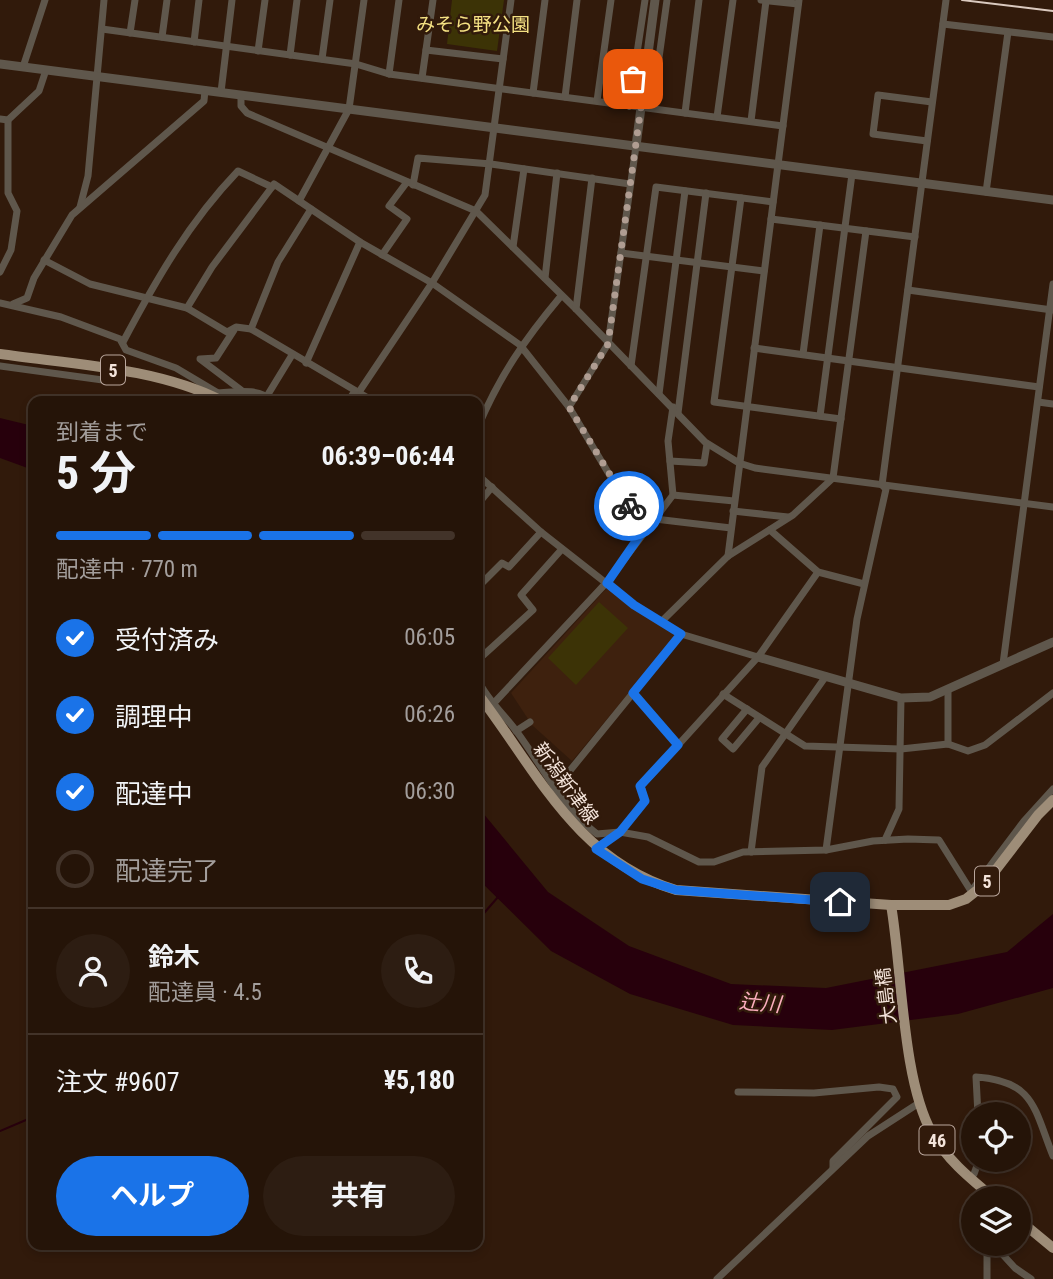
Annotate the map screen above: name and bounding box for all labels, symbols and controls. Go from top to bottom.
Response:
park label: みそら野公園 [416,13,530,36]
pin [603,49,663,109]
icon: bag [614,60,652,98]
road number: 5 [101,356,125,384]
text: 到着まで [56,419,148,446]
text: 06:39–06:44 [321,441,455,471]
text: 5 分 [56,446,136,500]
courier [594,471,664,541]
icon: bike [610,487,648,525]
text: 配達中 · 770 m [56,556,198,583]
icon: check [56,619,94,657]
text: 06:05 [404,624,455,651]
text: 受付済み [115,625,219,655]
icon: check [56,696,94,734]
text: 06:26 [404,701,455,728]
text: 調理中 [115,702,193,732]
street label: 新潟新津線 [529,738,603,828]
icon: check [56,773,94,811]
text: 06:30 [404,778,455,805]
text: 配達中 [115,779,193,809]
text: 配達完了 [115,856,219,886]
road number: 5 [975,866,999,896]
pin [810,872,870,932]
icon: home [821,883,859,921]
button: person [56,934,130,1008]
button: phone [381,934,455,1008]
text: 鈴木 [148,942,200,972]
street label: 大島橋 [871,966,901,1026]
text: 配達員 · 4.5 [148,979,262,1006]
water label: 辻川 [738,989,784,1017]
text: ¥5,180 [384,1065,455,1095]
text: 注文 #9607 [56,1067,180,1097]
map controls [961,1102,1031,1256]
button: locate [961,1102,1031,1172]
road number: 46 [920,1126,954,1154]
button: ヘルプ [56,1156,249,1236]
button: 共有 [263,1156,455,1236]
button: layers [961,1186,1031,1256]

